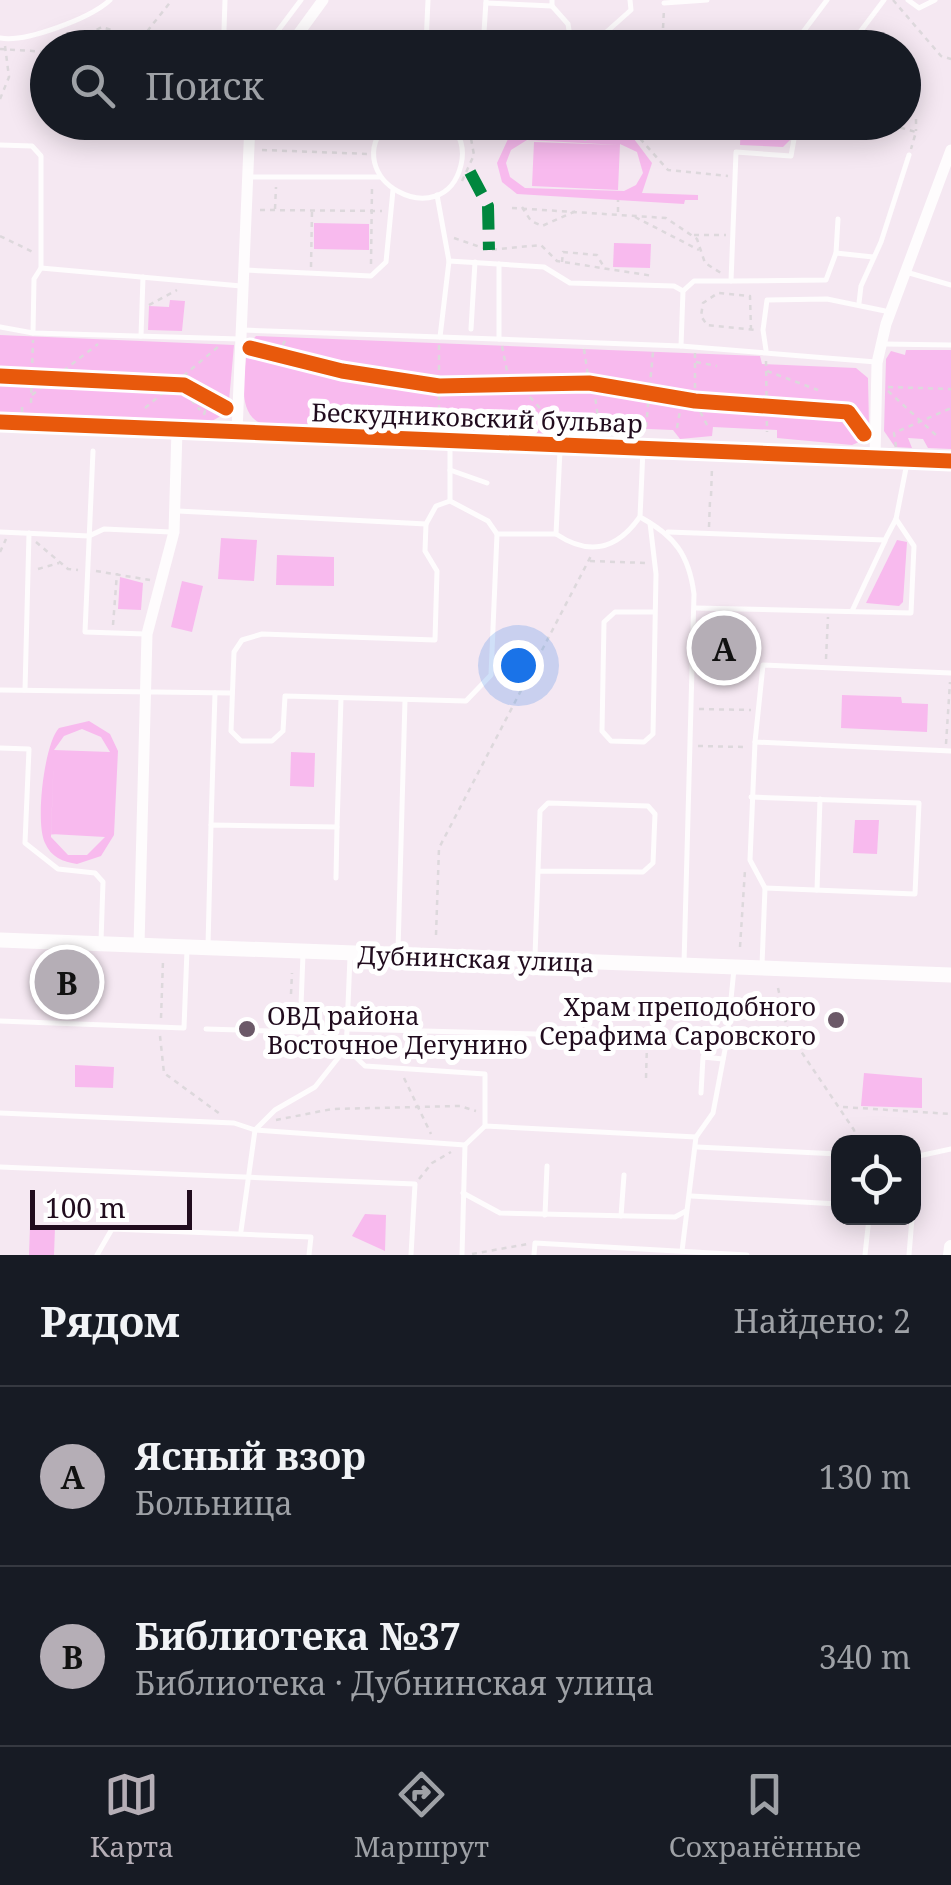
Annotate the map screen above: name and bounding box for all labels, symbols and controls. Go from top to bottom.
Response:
search box [30,30,921,140]
icon: search [65,58,120,113]
text: Поиск [145,59,264,111]
street label: Бескудниковский бульвар [311,394,643,440]
pin: A [692,610,756,686]
your location [493,640,544,691]
street label: Дубнинская улица [357,937,595,979]
pin: B [34,944,100,1020]
place label: Храм преподобного Серафима Саровского [539,989,816,1052]
place label: ОВД района Восточное Дегунино [267,998,528,1061]
marker: Храм преподобного Серафима Саровского [825,1009,847,1031]
marker: ОВД района Восточное Дегунино [236,1018,258,1040]
map controls [831,1135,921,1225]
button: locate [831,1135,921,1225]
scale bar [30,1185,192,1230]
text: 100 m [45,1188,126,1226]
text: Рядом [40,1292,180,1349]
text: Найдено: 2 [733,1299,911,1342]
text: Ясный взор [135,1429,366,1481]
text: A [60,1455,85,1498]
text: 130 m [819,1455,911,1498]
text: Больница [135,1481,293,1524]
text: Библиотека №37 [135,1609,461,1661]
text: B [62,1635,83,1678]
text: 340 m [819,1635,911,1678]
text: Библиотека · Дубнинская улица [135,1661,654,1704]
tab: Карта [90,1767,174,1865]
tab: Маршрут [354,1767,489,1865]
tab: Сохранённые [669,1767,861,1865]

